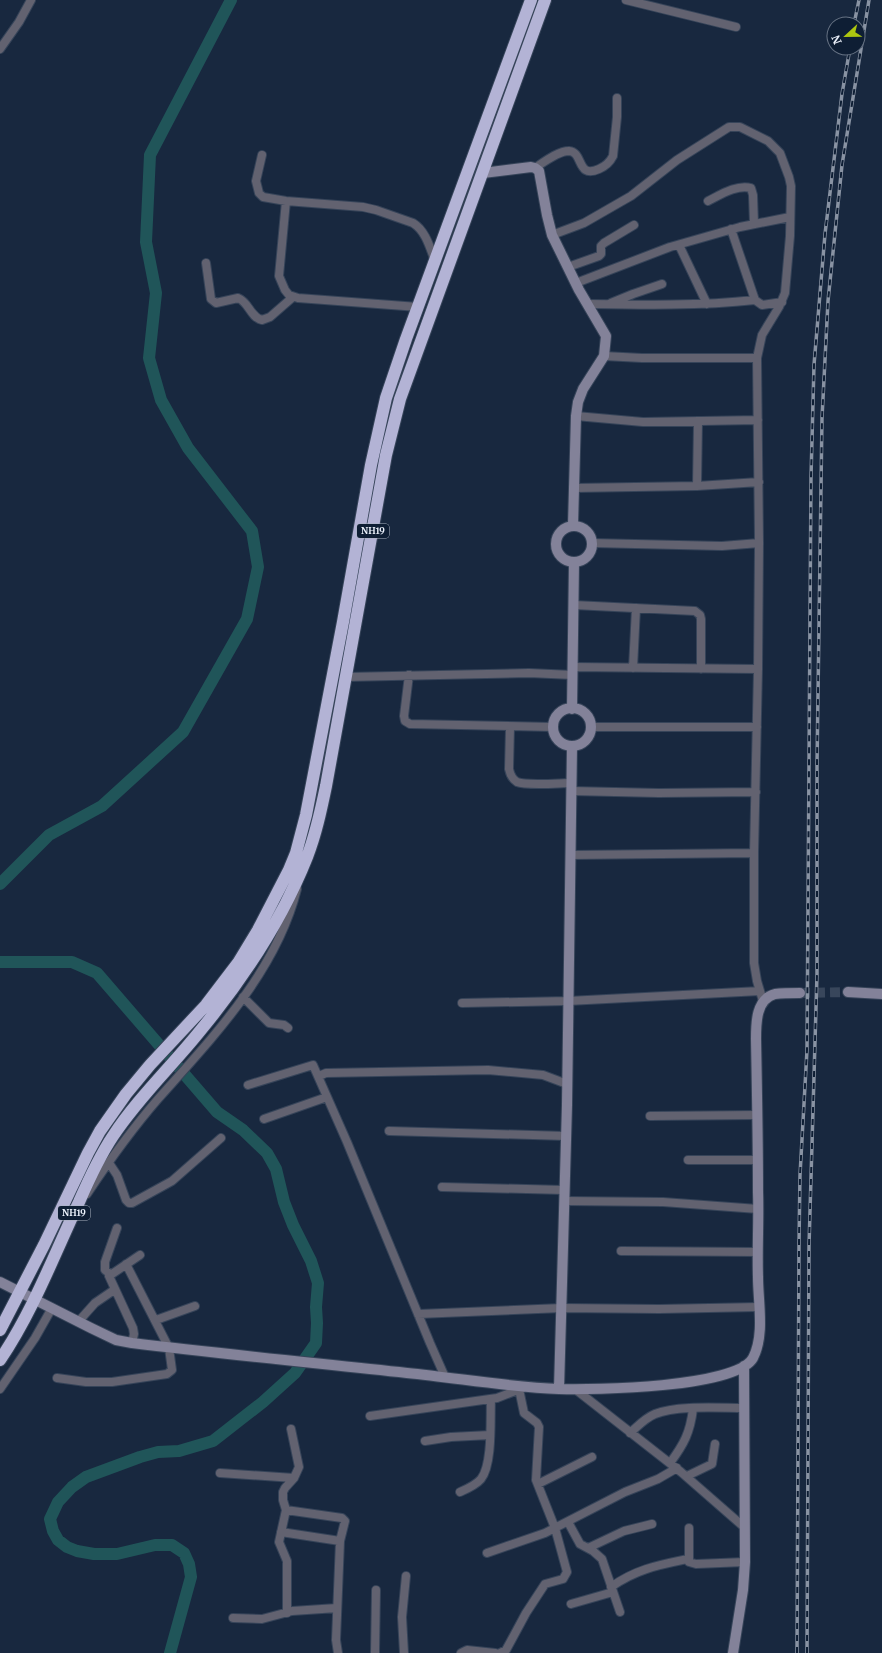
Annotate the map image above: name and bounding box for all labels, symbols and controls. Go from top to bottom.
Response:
north arrow [826,16,866,56]
text: N [828,33,845,46]
road number: NH19 [357,524,389,538]
road number: NH19 [58,1206,90,1220]

